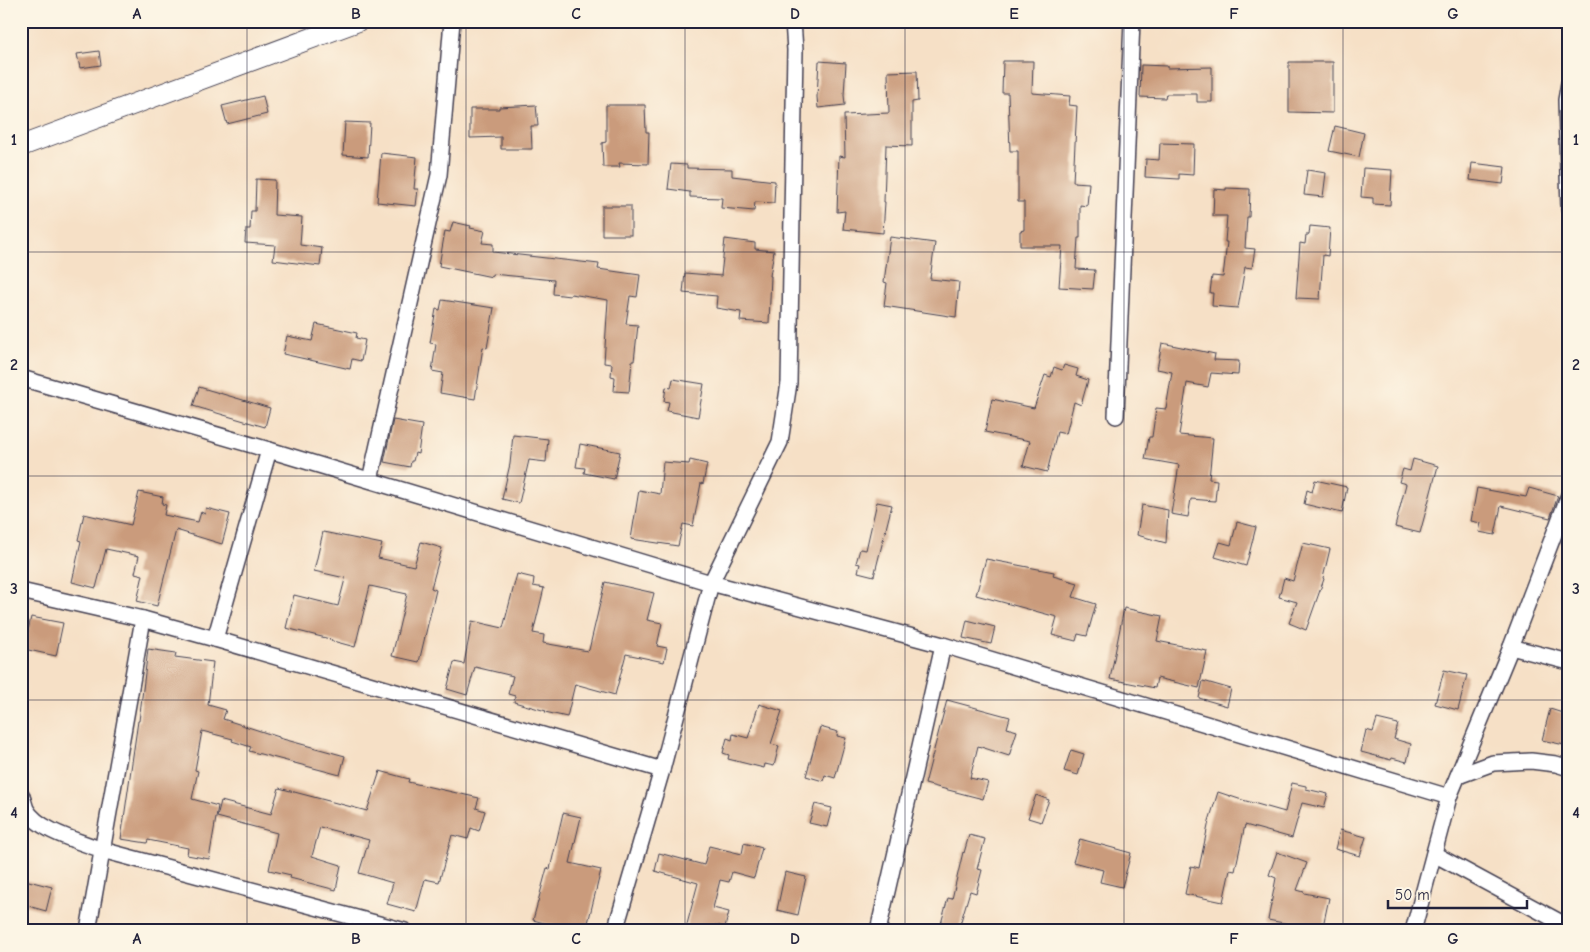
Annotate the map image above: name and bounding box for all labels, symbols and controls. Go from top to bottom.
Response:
text: A [133,5,142,23]
text: B [351,5,361,23]
text: C [571,5,581,23]
text: D [790,5,800,23]
text: E [1009,5,1019,23]
text: F [1229,5,1239,23]
text: G [1447,5,1459,23]
text: 1 [11,131,17,149]
text: 1 [1573,131,1579,149]
text: 2 [10,356,18,374]
text: 2 [1572,356,1580,374]
text: 3 [10,580,18,598]
text: 3 [1572,580,1580,598]
text: 4 [10,804,18,822]
text: 4 [1572,804,1580,822]
scale bar [1388,877,1526,909]
text: 50 m [1395,886,1430,904]
text: A [133,930,142,948]
text: B [351,930,361,948]
text: C [571,930,581,948]
text: D [790,930,800,948]
text: E [1009,930,1019,948]
text: F [1229,930,1239,948]
text: G [1447,930,1459,948]

